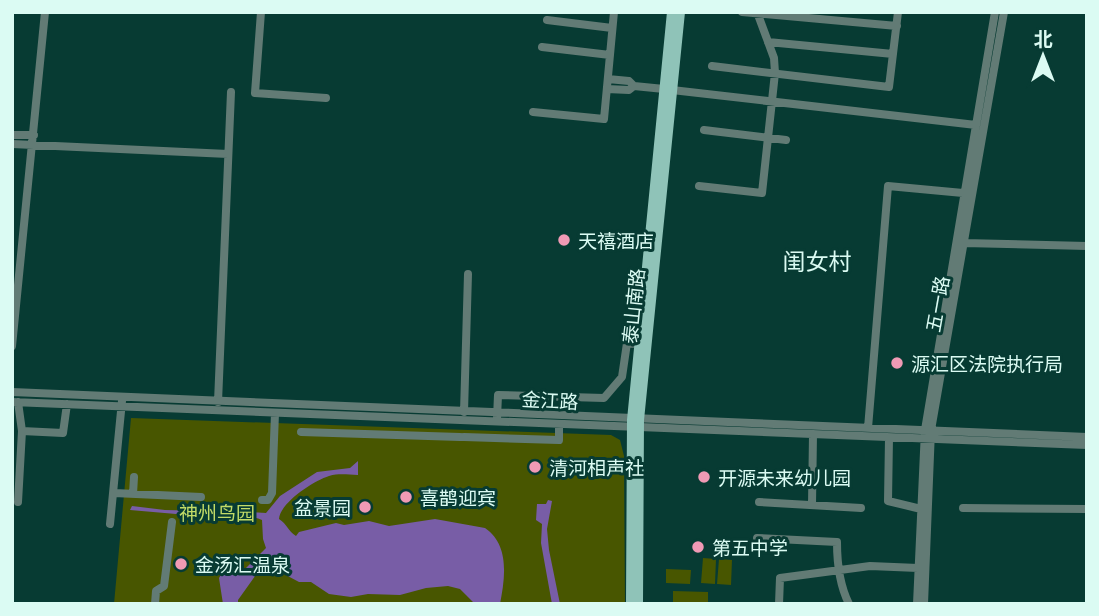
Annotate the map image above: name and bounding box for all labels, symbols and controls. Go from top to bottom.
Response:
north arrow [1008,21,1078,91]
text: 北 [1033,27,1053,50]
place label: 天禧酒店 [578,229,654,252]
marker: 天禧酒店 [556,232,572,248]
district label: 闺女村 [783,247,852,275]
street label: 泰山南路 [618,267,648,345]
street label: 五一路 [921,274,953,334]
place label: 源汇区法院执行局 [911,352,1063,375]
marker: 源汇区法院执行局 [889,355,905,371]
street label: 金江路 [521,387,579,413]
place label: 清河相声社 [549,456,644,479]
marker: 清河相声社 [527,459,543,475]
place label: 开源未来幼儿园 [718,466,851,489]
marker: 开源未来幼儿园 [696,469,712,485]
place label: 喜鹊迎宾 [420,486,496,509]
marker: 喜鹊迎宾 [398,489,414,505]
place label: 盆景园 [294,496,351,519]
marker: 盆景园 [357,499,373,515]
park label: 神州鸟园 [179,501,255,524]
place label: 第五中学 [712,536,788,559]
marker: 第五中学 [690,539,706,555]
place label: 金汤汇温泉 [195,553,290,576]
marker: 金汤汇温泉 [173,556,189,572]

